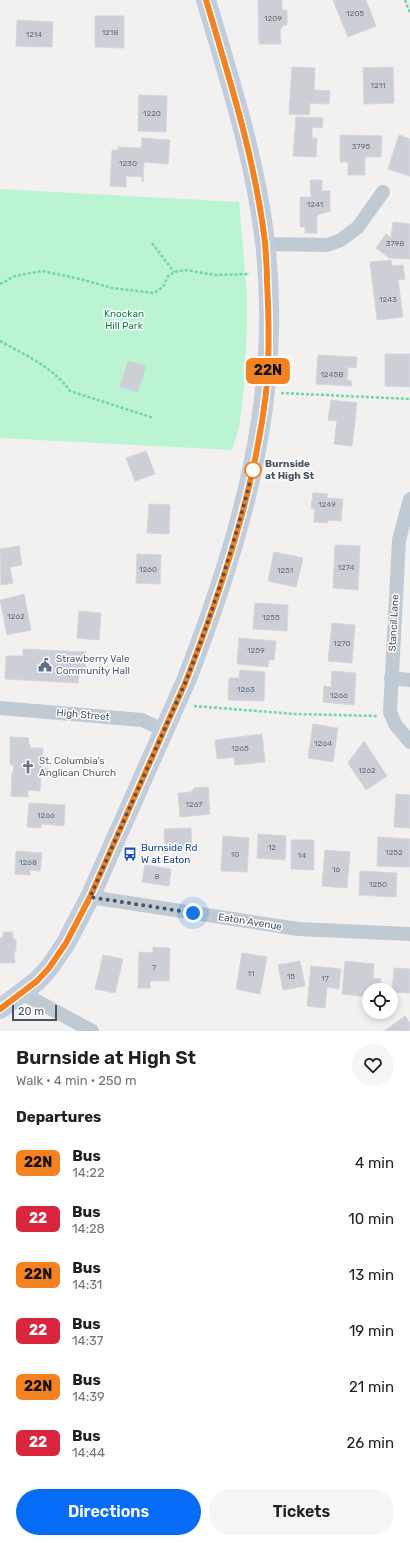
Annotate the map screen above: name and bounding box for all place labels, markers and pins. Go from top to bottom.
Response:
place label: Burnside at High St [265,458,315,482]
marker: Burnside at High St [244,461,262,479]
place label: Strawberry Vale Community Hall [56,653,130,677]
public building icon: Strawberry Vale Community Hall [37,657,53,673]
place label: St. Columbia's Anglican Church [39,755,116,779]
church icon: St. Columbia's Anglican Church [20,759,36,775]
place label: Burnside Rd W at Eaton [141,842,198,866]
bus stop icon: Burnside Rd W at Eaton [122,846,138,862]

